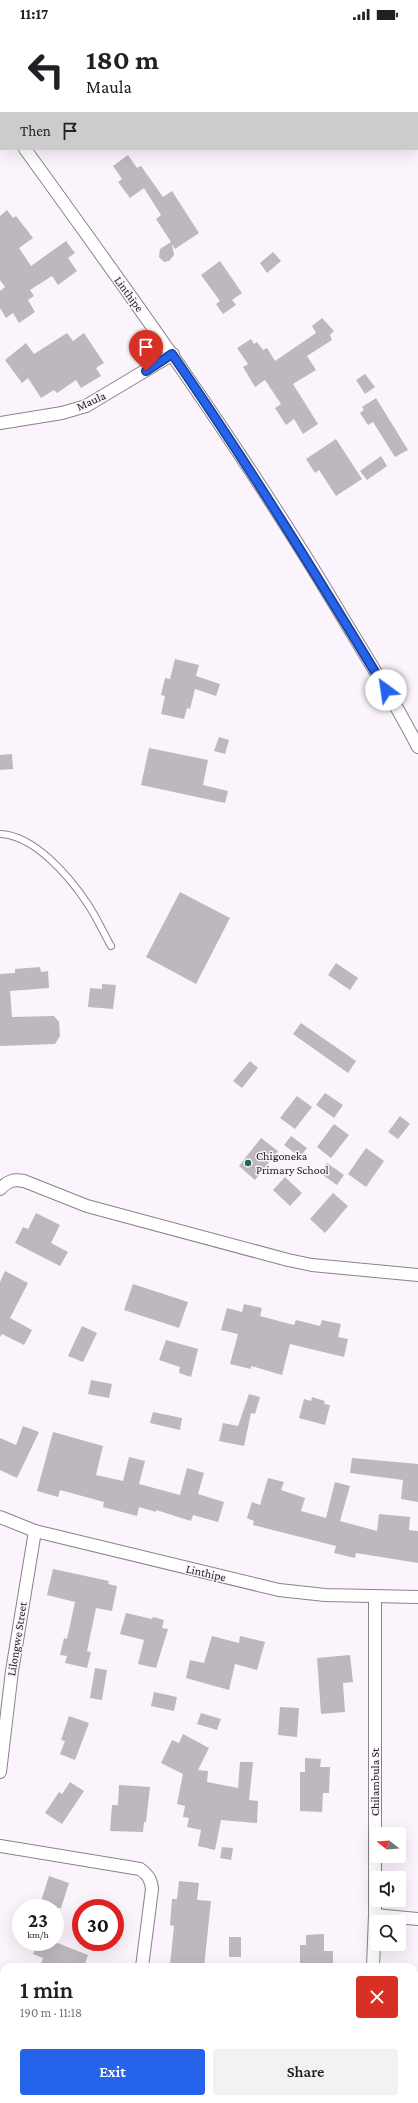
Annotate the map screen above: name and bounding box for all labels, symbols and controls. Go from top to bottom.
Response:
text: 11:17 [20,6,48,22]
icon: left [20,44,72,96]
text: 180 m [86,44,159,75]
text: Maula [86,77,132,97]
icon: arrive [59,120,81,142]
text: Then [20,123,51,139]
street label: Linthipe [111,273,147,315]
pin [129,330,163,371]
icon: arrive [135,336,157,358]
street label: Maula [74,388,108,414]
position arrow [365,669,407,711]
place label: Chigoneka Primary School [256,1149,329,1177]
marker: Chigoneka Primary School [243,1158,253,1168]
street label: Linthipe [185,1562,227,1584]
street label: Lilongwe Street [4,1600,30,1677]
street label: Chilambula St [368,1747,382,1816]
north arrow [370,1827,406,1863]
map controls [370,1827,406,1951]
button: sound [370,1871,406,1907]
speed limit sign: 30 [72,1899,124,1951]
text: 23 [28,1909,48,1931]
button: search [370,1915,406,1951]
text: km/h [27,1929,49,1940]
text: 1 min [20,1976,73,2003]
button: close [356,1976,398,2018]
text: 190 m · 11:18 [20,2005,82,2020]
button: Exit [20,2049,205,2095]
button: Share [213,2049,398,2095]

